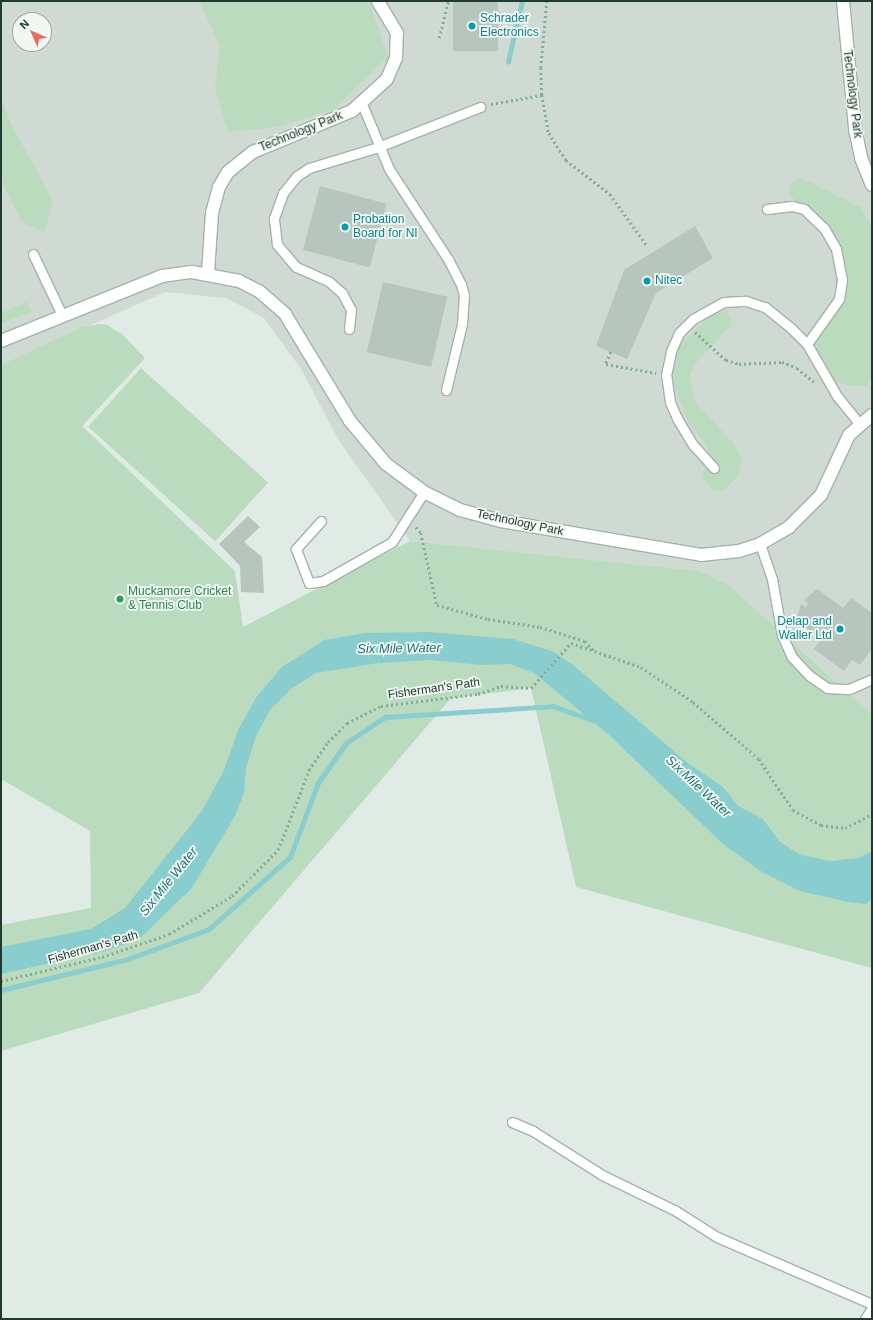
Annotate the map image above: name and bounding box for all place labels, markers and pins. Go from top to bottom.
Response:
place label: Schrader Electronics [480,12,539,40]
marker: Schrader Electronics [467,21,477,31]
place label: Probation Board for NI [353,213,418,241]
marker: Probation Board for NI [340,222,350,232]
place label: Nitec [655,274,682,288]
marker: Nitec [642,276,652,286]
place label: Muckamore Cricket & Tennis Club [128,585,231,613]
marker: Muckamore Cricket & Tennis Club [115,594,125,604]
place label: Delap and Waller Ltd [777,615,832,643]
marker: Delap and Waller Ltd [835,624,845,634]

